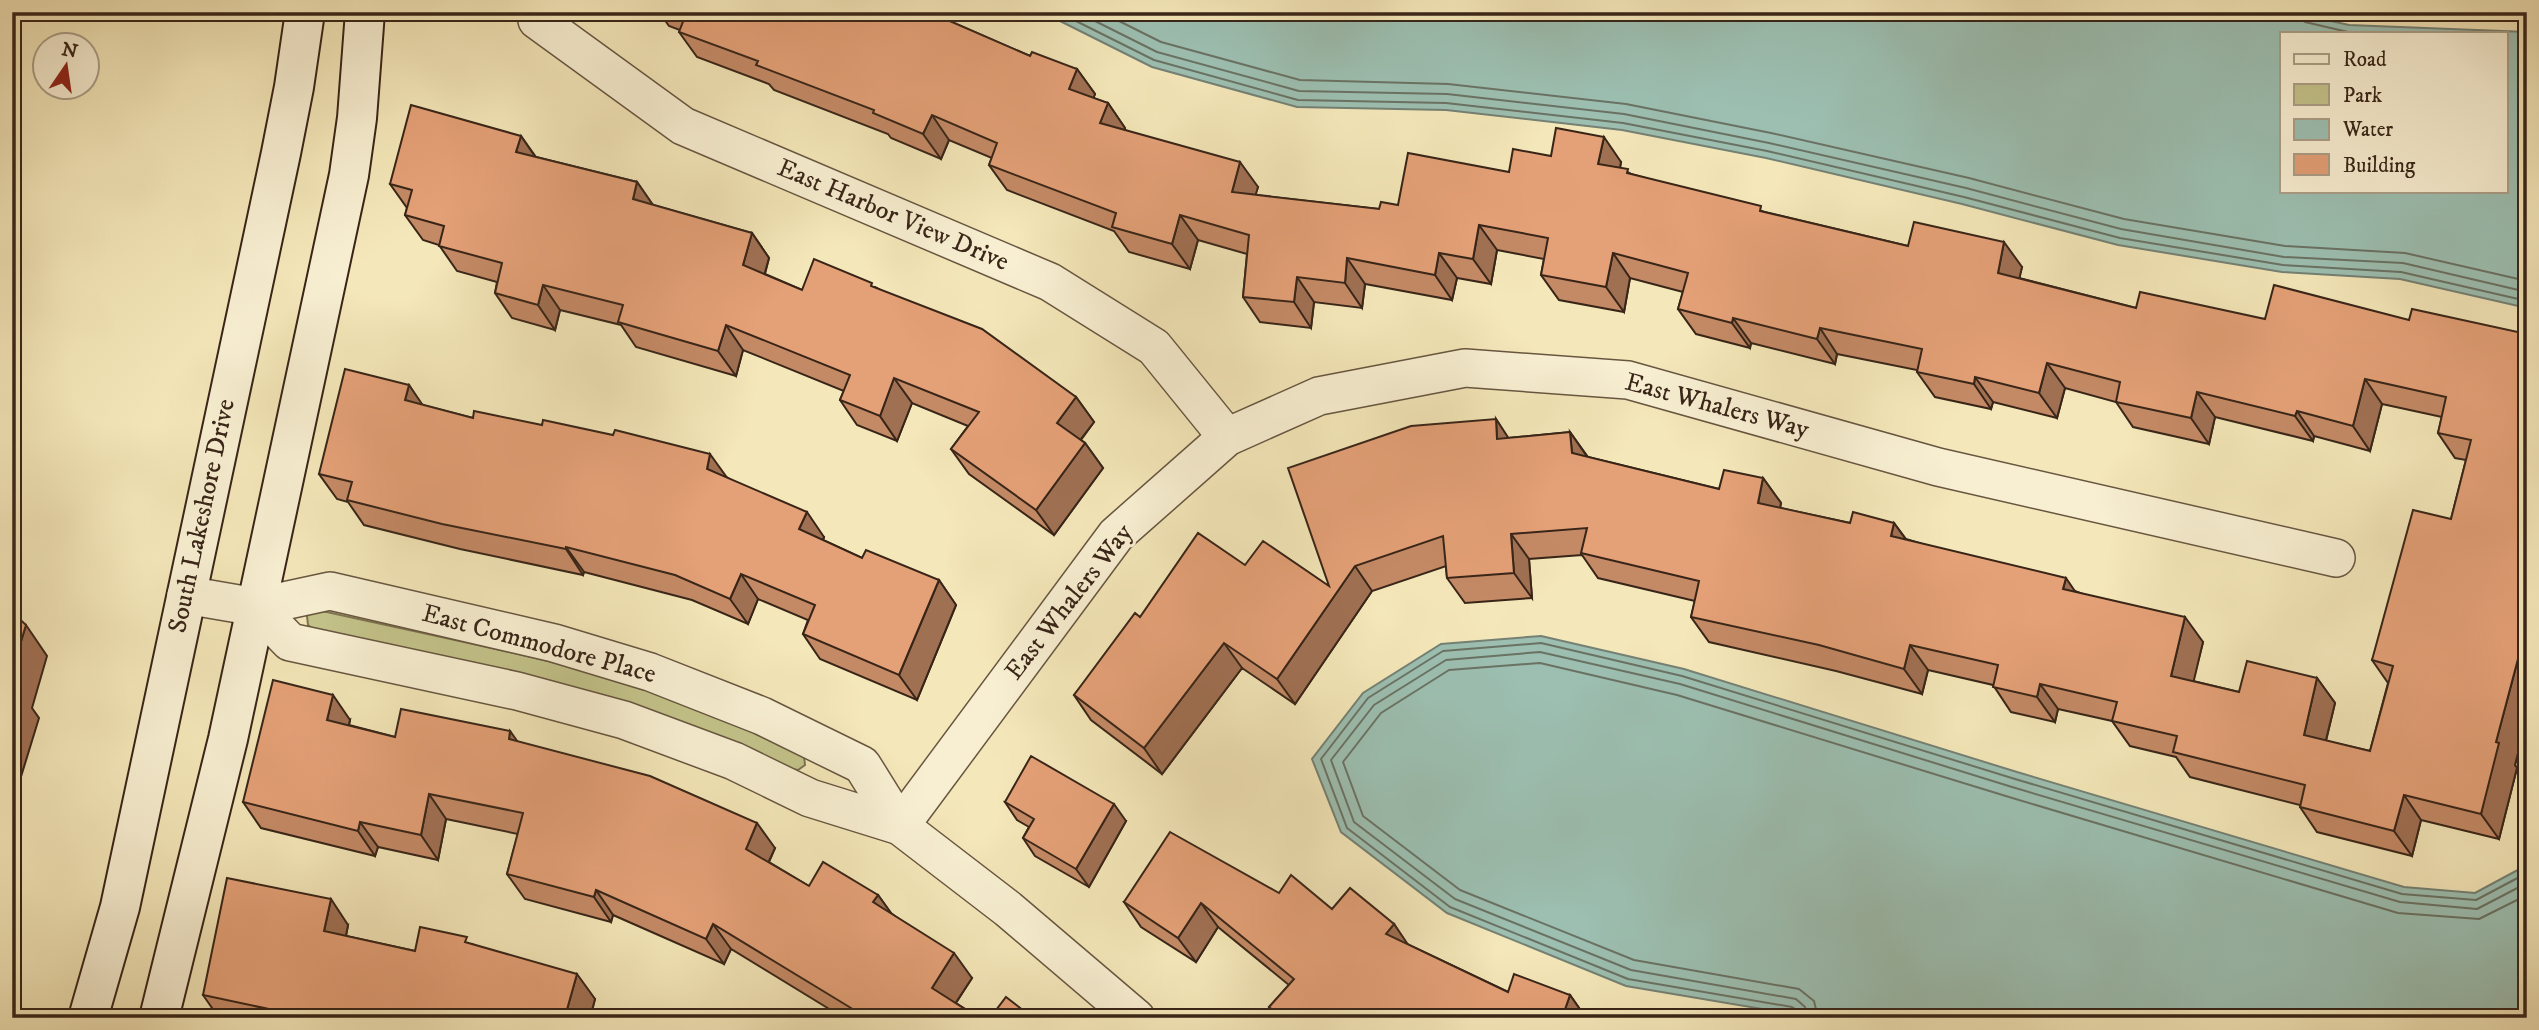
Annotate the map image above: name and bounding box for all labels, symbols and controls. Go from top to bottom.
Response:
north arrow [32,32,102,102]
legend [2280,32,2508,192]
text: N [59,38,80,64]
text: Road [2343,47,2387,73]
text: Park [2343,83,2383,109]
text: Water [2342,117,2393,143]
street label: East Harbor View Drive [772,151,1014,279]
text: Building [2343,153,2416,179]
street label: East Whalers Way [1621,366,1813,447]
street label: South Lakeshore Drive [161,396,243,636]
street label: East Whalers Way [998,517,1141,687]
street label: East Commodore Place [418,597,660,691]

